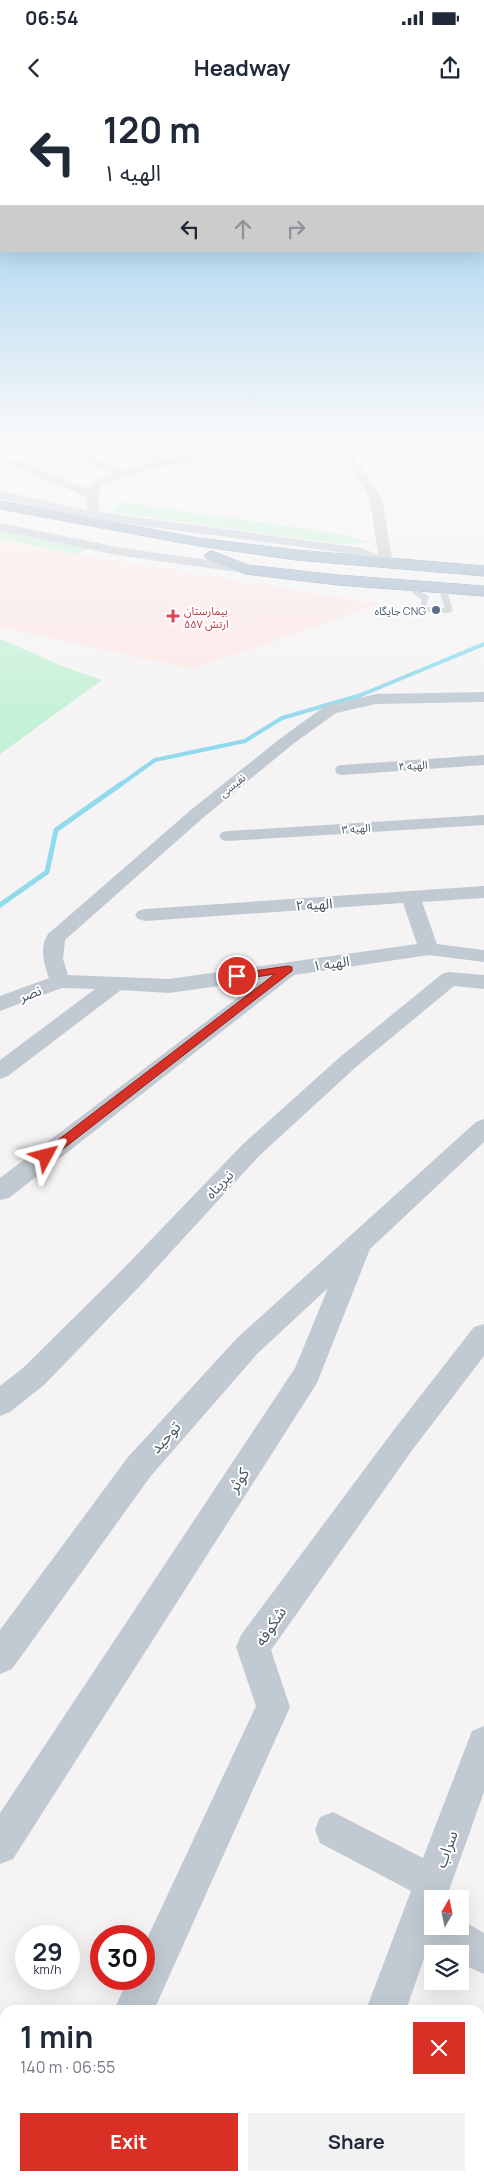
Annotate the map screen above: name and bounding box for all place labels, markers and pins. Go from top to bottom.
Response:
place label: بیمارستان ۵۵۷ ارتش [184,603,229,631]
place label: جایگاه CNG [374,603,426,618]
marker: جایگاه CNG [430,604,442,616]
marker: بیمارستان ۵۵۷ ارتش [166,609,180,623]
pin [216,955,258,997]

